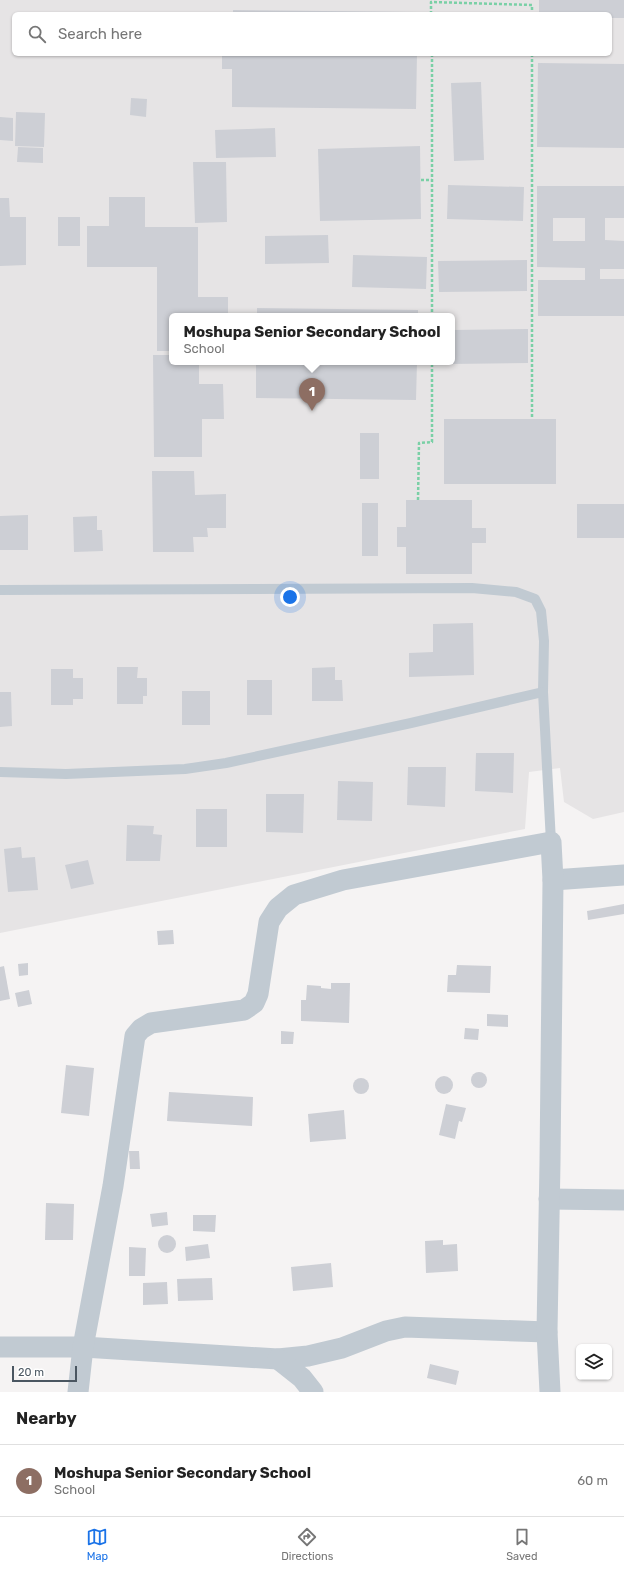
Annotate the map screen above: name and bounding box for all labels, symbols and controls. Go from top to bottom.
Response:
search box [12,12,612,56]
icon: search [26,23,48,45]
text: Search here [58,25,142,43]
popup [169,313,455,365]
text: Moshupa Senior Secondary School [183,323,441,341]
text: School [183,341,225,356]
pin: 1 [299,378,325,411]
your location [280,587,300,607]
map controls [576,1344,612,1380]
button: layers [576,1344,612,1380]
scale bar [12,1364,77,1383]
text: 20 m [18,1366,44,1379]
text: Nearby [16,1408,77,1428]
text: Moshupa Senior Secondary School [54,1464,311,1482]
text: 1 [26,1473,32,1488]
text: 60 m [577,1473,608,1488]
text: School [54,1482,95,1497]
tab: Map [86,1526,108,1563]
tab: Directions [281,1526,333,1563]
tab: Saved [506,1526,538,1563]

